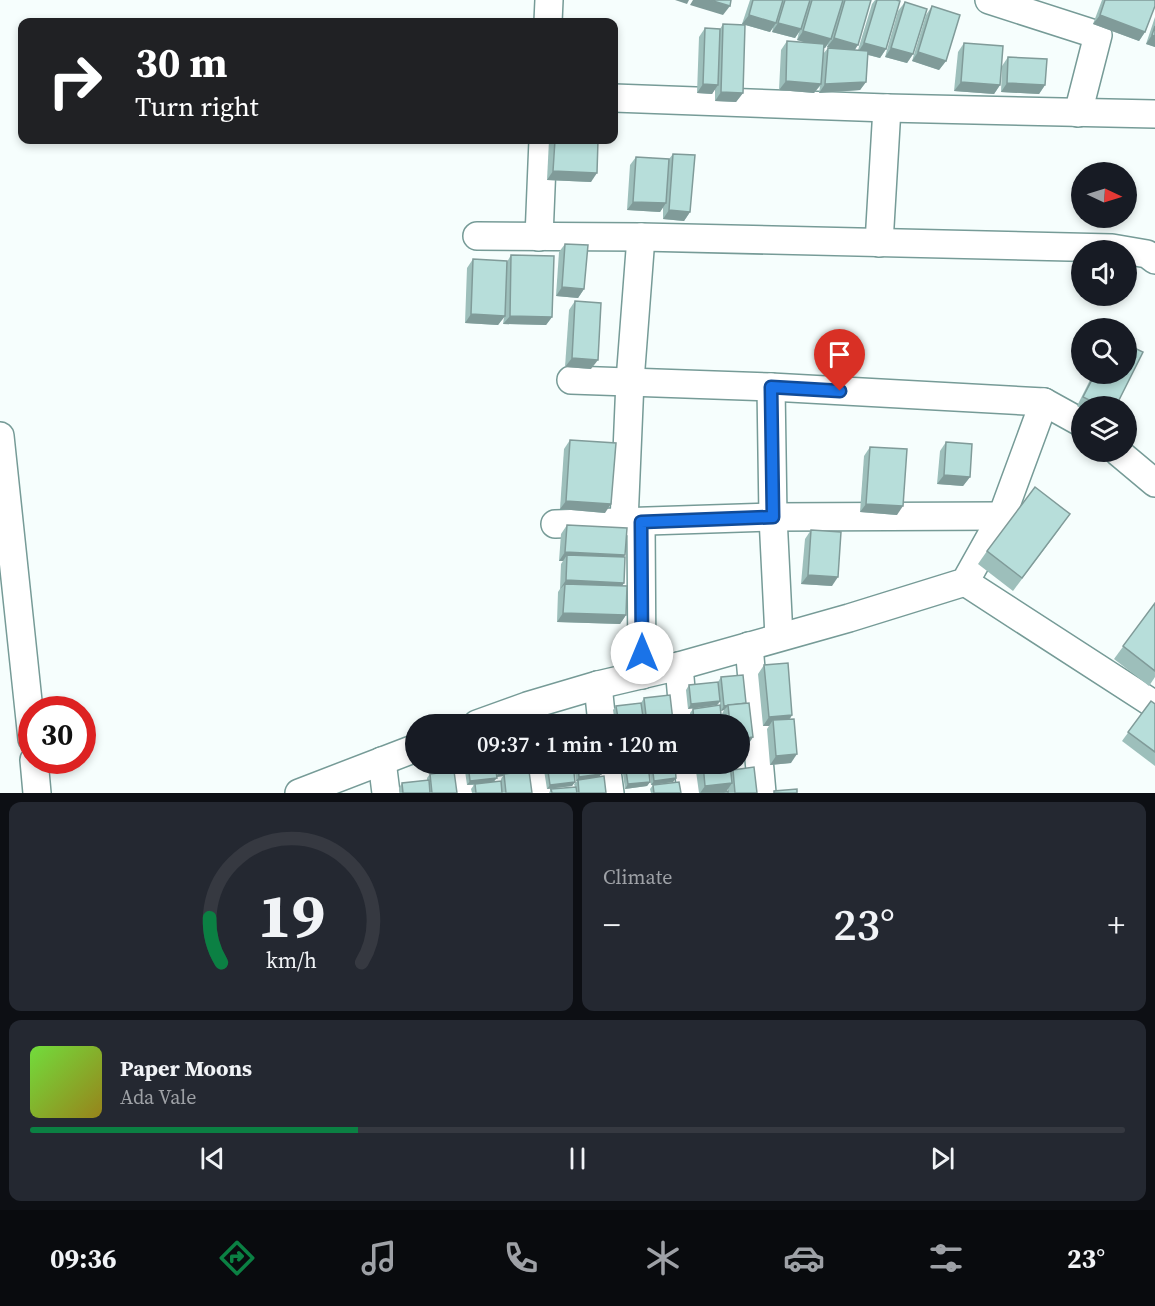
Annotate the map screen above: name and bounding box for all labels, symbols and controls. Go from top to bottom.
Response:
text: 30 m [135,33,228,91]
icon: right [36,42,114,120]
text: Turn right [135,88,259,125]
north arrow [1071,162,1137,228]
map controls [1071,162,1137,462]
button: sound [1071,240,1137,306]
button: search [1071,318,1137,384]
pin [814,329,865,391]
icon: arrive [823,338,856,371]
button: layers [1071,396,1137,462]
position arrow [610,621,674,685]
speed limit sign: 30 [18,696,96,774]
text: 09:37 · 1 min · 120 m [477,729,678,759]
text: Climate [603,863,672,891]
text: 19 [257,872,325,958]
text: 23° [833,893,895,955]
text: − [603,902,621,947]
text: + [1108,902,1125,947]
text: km/h [265,947,317,976]
text: Paper Moons [120,1053,252,1083]
text: Ada Vale [120,1083,196,1111]
icon: previous [196,1142,229,1175]
icon: pause [561,1142,594,1175]
icon: next [926,1142,959,1175]
icon: directions [216,1237,258,1279]
icon: music [358,1237,400,1279]
icon: phone [500,1237,542,1279]
icon: climate [642,1237,684,1279]
icon: car [783,1237,825,1279]
icon: filters [925,1237,967,1279]
text: 09:36 [50,1240,117,1277]
text: 23° [1067,1240,1105,1277]

